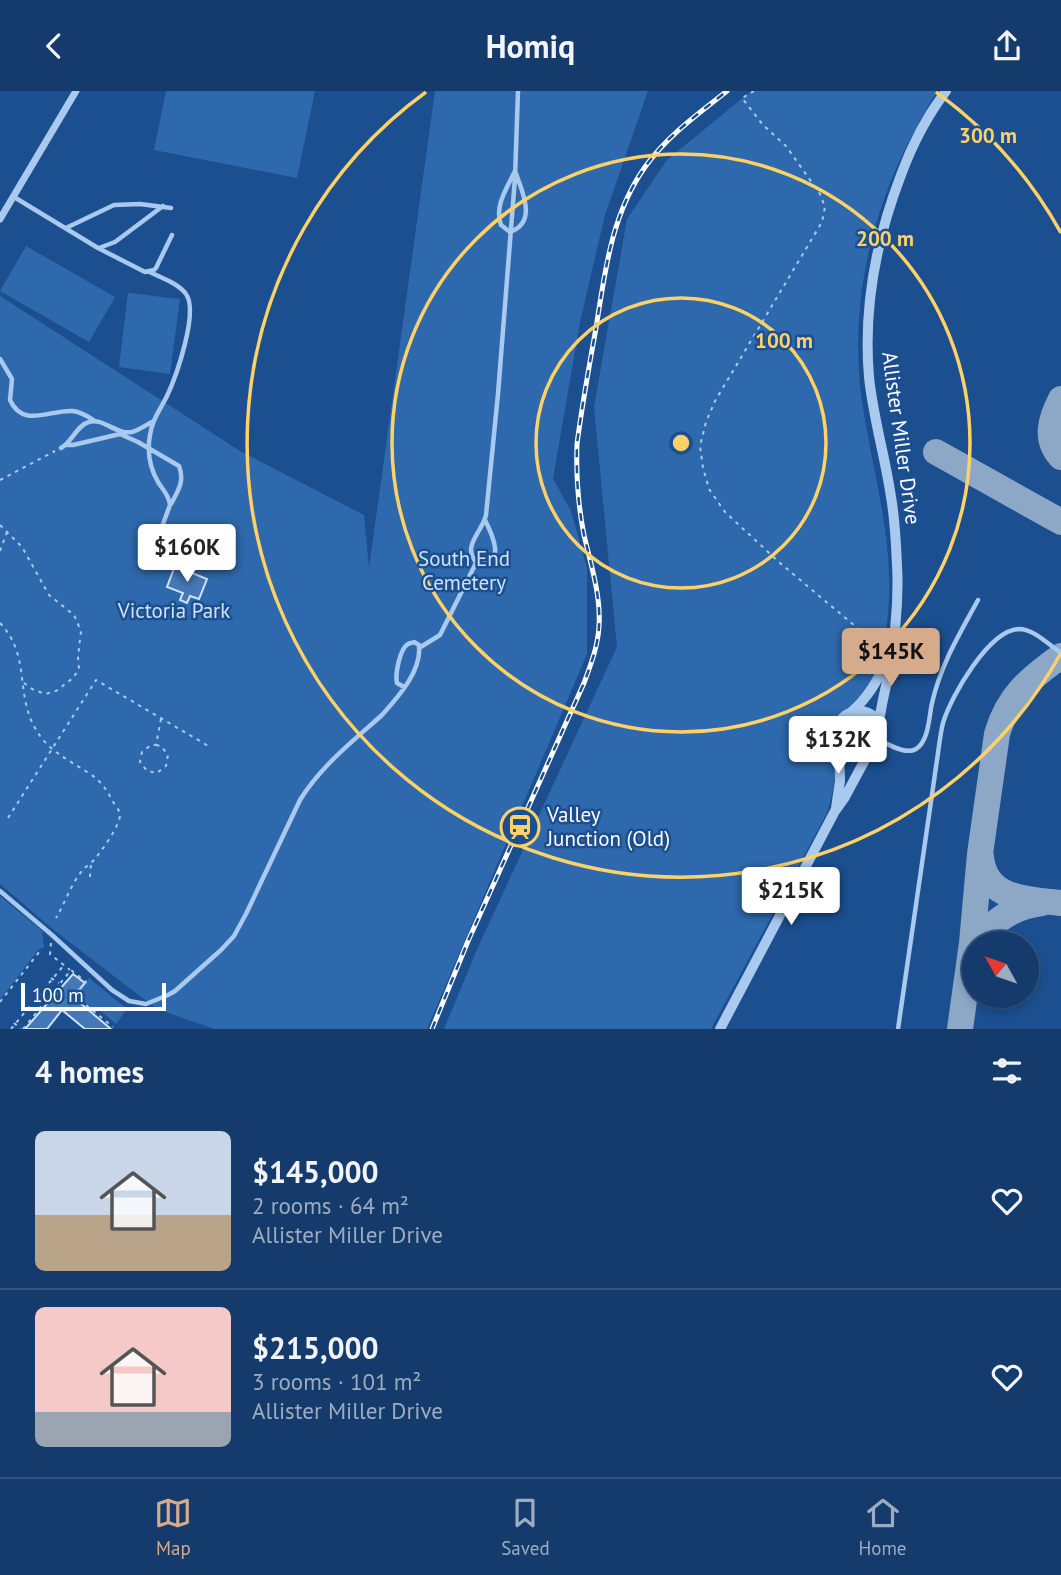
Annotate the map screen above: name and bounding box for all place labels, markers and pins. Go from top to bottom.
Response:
centre of rings [669,431,693,455]
pin: $160K [138,525,236,584]
pin: $145K [842,629,940,688]
pin: $132K [789,717,887,776]
place label: Valley Junction (Old) [546,801,670,852]
station icon: Valley Junction (Old) [499,806,541,848]
pin: $215K [742,867,840,927]

